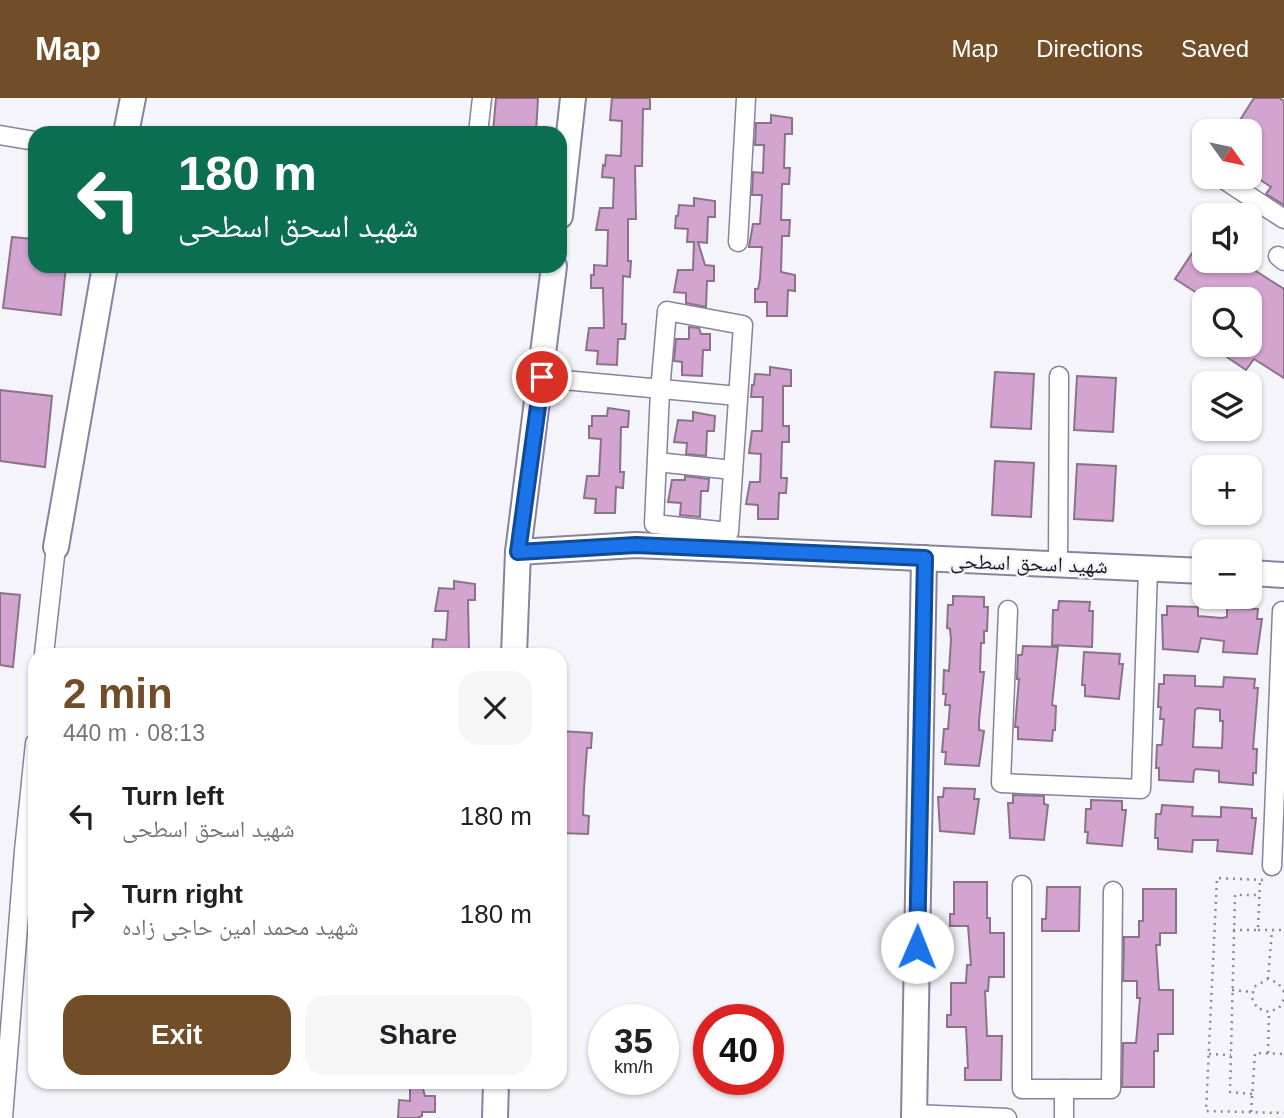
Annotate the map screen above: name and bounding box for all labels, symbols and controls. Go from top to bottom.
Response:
text: Map [35,30,101,67]
text: Map [952,35,998,62]
text: Directions [1036,35,1143,62]
text: Saved [1181,35,1249,62]
north arrow [1192,119,1262,189]
map controls [1192,119,1262,609]
text: 180 m [178,146,317,200]
icon: left [63,154,154,245]
button: sound [1192,203,1262,273]
text: شهید اسحق اسطحی [178,208,418,244]
button: search [1192,287,1262,357]
pin [512,347,572,407]
icon: arrive [523,358,561,396]
button: layers [1192,371,1262,441]
button: + [1192,455,1262,525]
button: − [1192,539,1262,609]
street label: شهید اسحق اسطحی [950,549,1108,579]
text: 2 min [63,670,173,717]
button: close [458,671,532,745]
text: 440 m · 08:13 [63,720,205,746]
text: Turn left [122,781,224,811]
icon: left [63,797,101,835]
text: 180 m [460,801,532,831]
text: شهید اسحق اسطحی [122,816,295,842]
text: Turn right [122,879,243,909]
icon: right [63,895,101,933]
text: 180 m [460,899,532,929]
position arrow [880,910,954,984]
text: شهید محمد امین حاجی زاده [122,914,359,940]
button: Exit [63,995,291,1075]
button: Share [305,995,532,1075]
speed limit sign: 40 [693,1004,784,1095]
text: 35 [614,1021,653,1060]
text: km/h [614,1057,653,1077]

